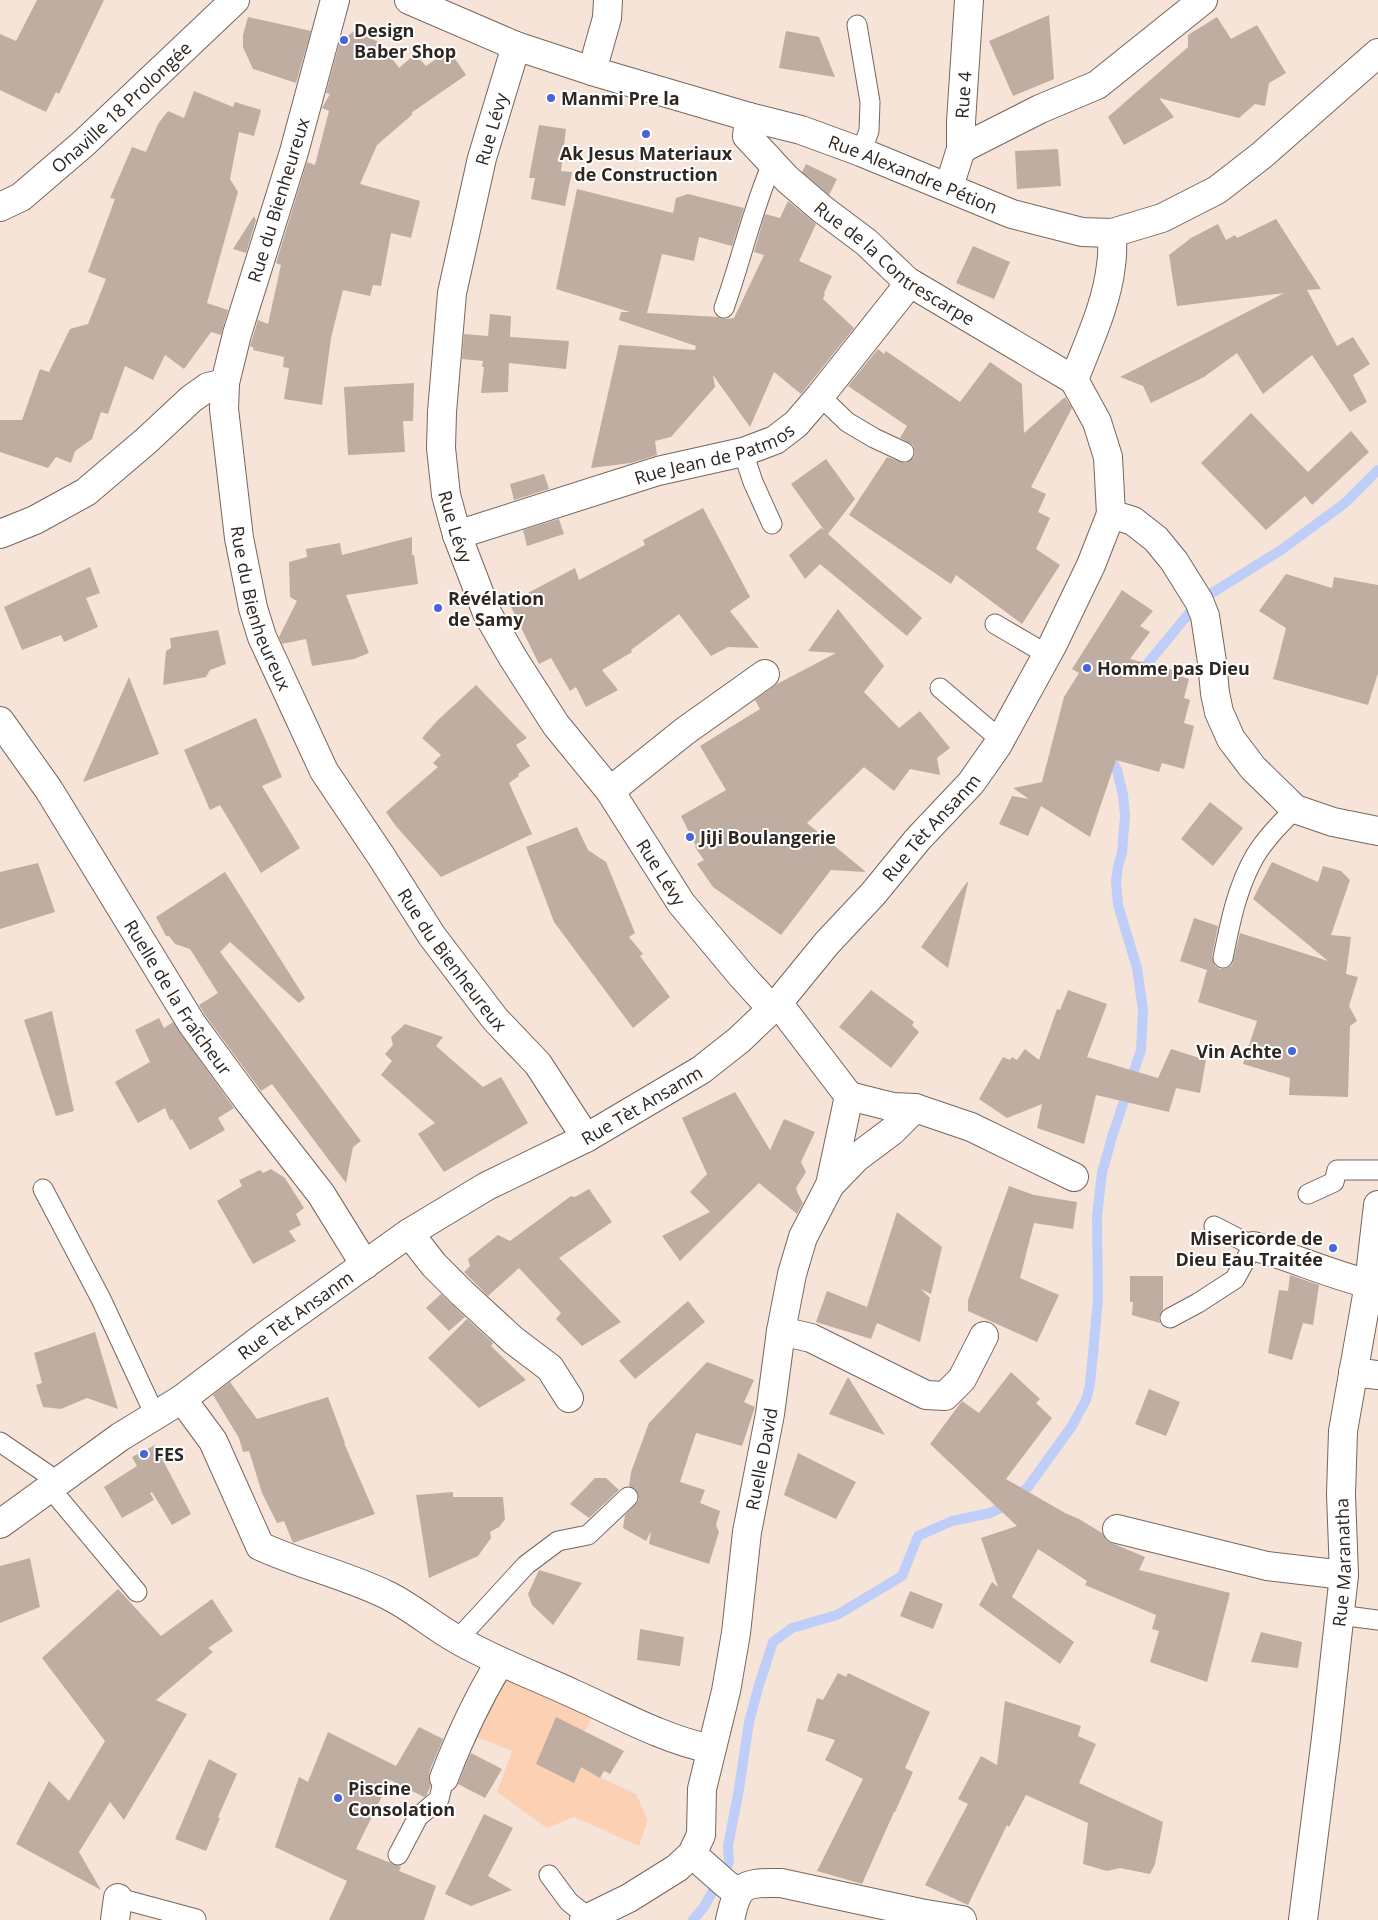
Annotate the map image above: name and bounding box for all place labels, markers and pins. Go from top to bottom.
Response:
place label: Design Baber Shop [354,18,456,63]
marker: Design Baber Shop [338,34,350,46]
place label: Manmi Pre la [561,86,680,110]
marker: Manmi Pre la [545,92,557,104]
marker: Ak Jesus Materiaux de Construction [640,128,652,140]
place label: Ak Jesus Materiaux de Construction [560,141,733,186]
place label: Révélation de Samy [448,586,544,631]
marker: Révélation de Samy [432,602,444,614]
place label: Homme pas Dieu [1097,656,1250,680]
marker: Homme pas Dieu [1081,662,1093,674]
place label: JiJi Boulangerie [698,825,836,849]
marker: JiJi Boulangerie [684,831,696,843]
place label: Vin Achte [1196,1039,1282,1063]
marker: Vin Achte [1286,1045,1298,1057]
place label: Misericorde de Dieu Eau Traitée [1176,1226,1323,1271]
marker: Misericorde de Dieu Eau Traitée [1327,1242,1339,1254]
place label: FES [154,1442,184,1466]
marker: FES [138,1448,150,1460]
place label: Piscine Consolation [348,1776,455,1821]
marker: Piscine Consolation [332,1792,344,1804]

